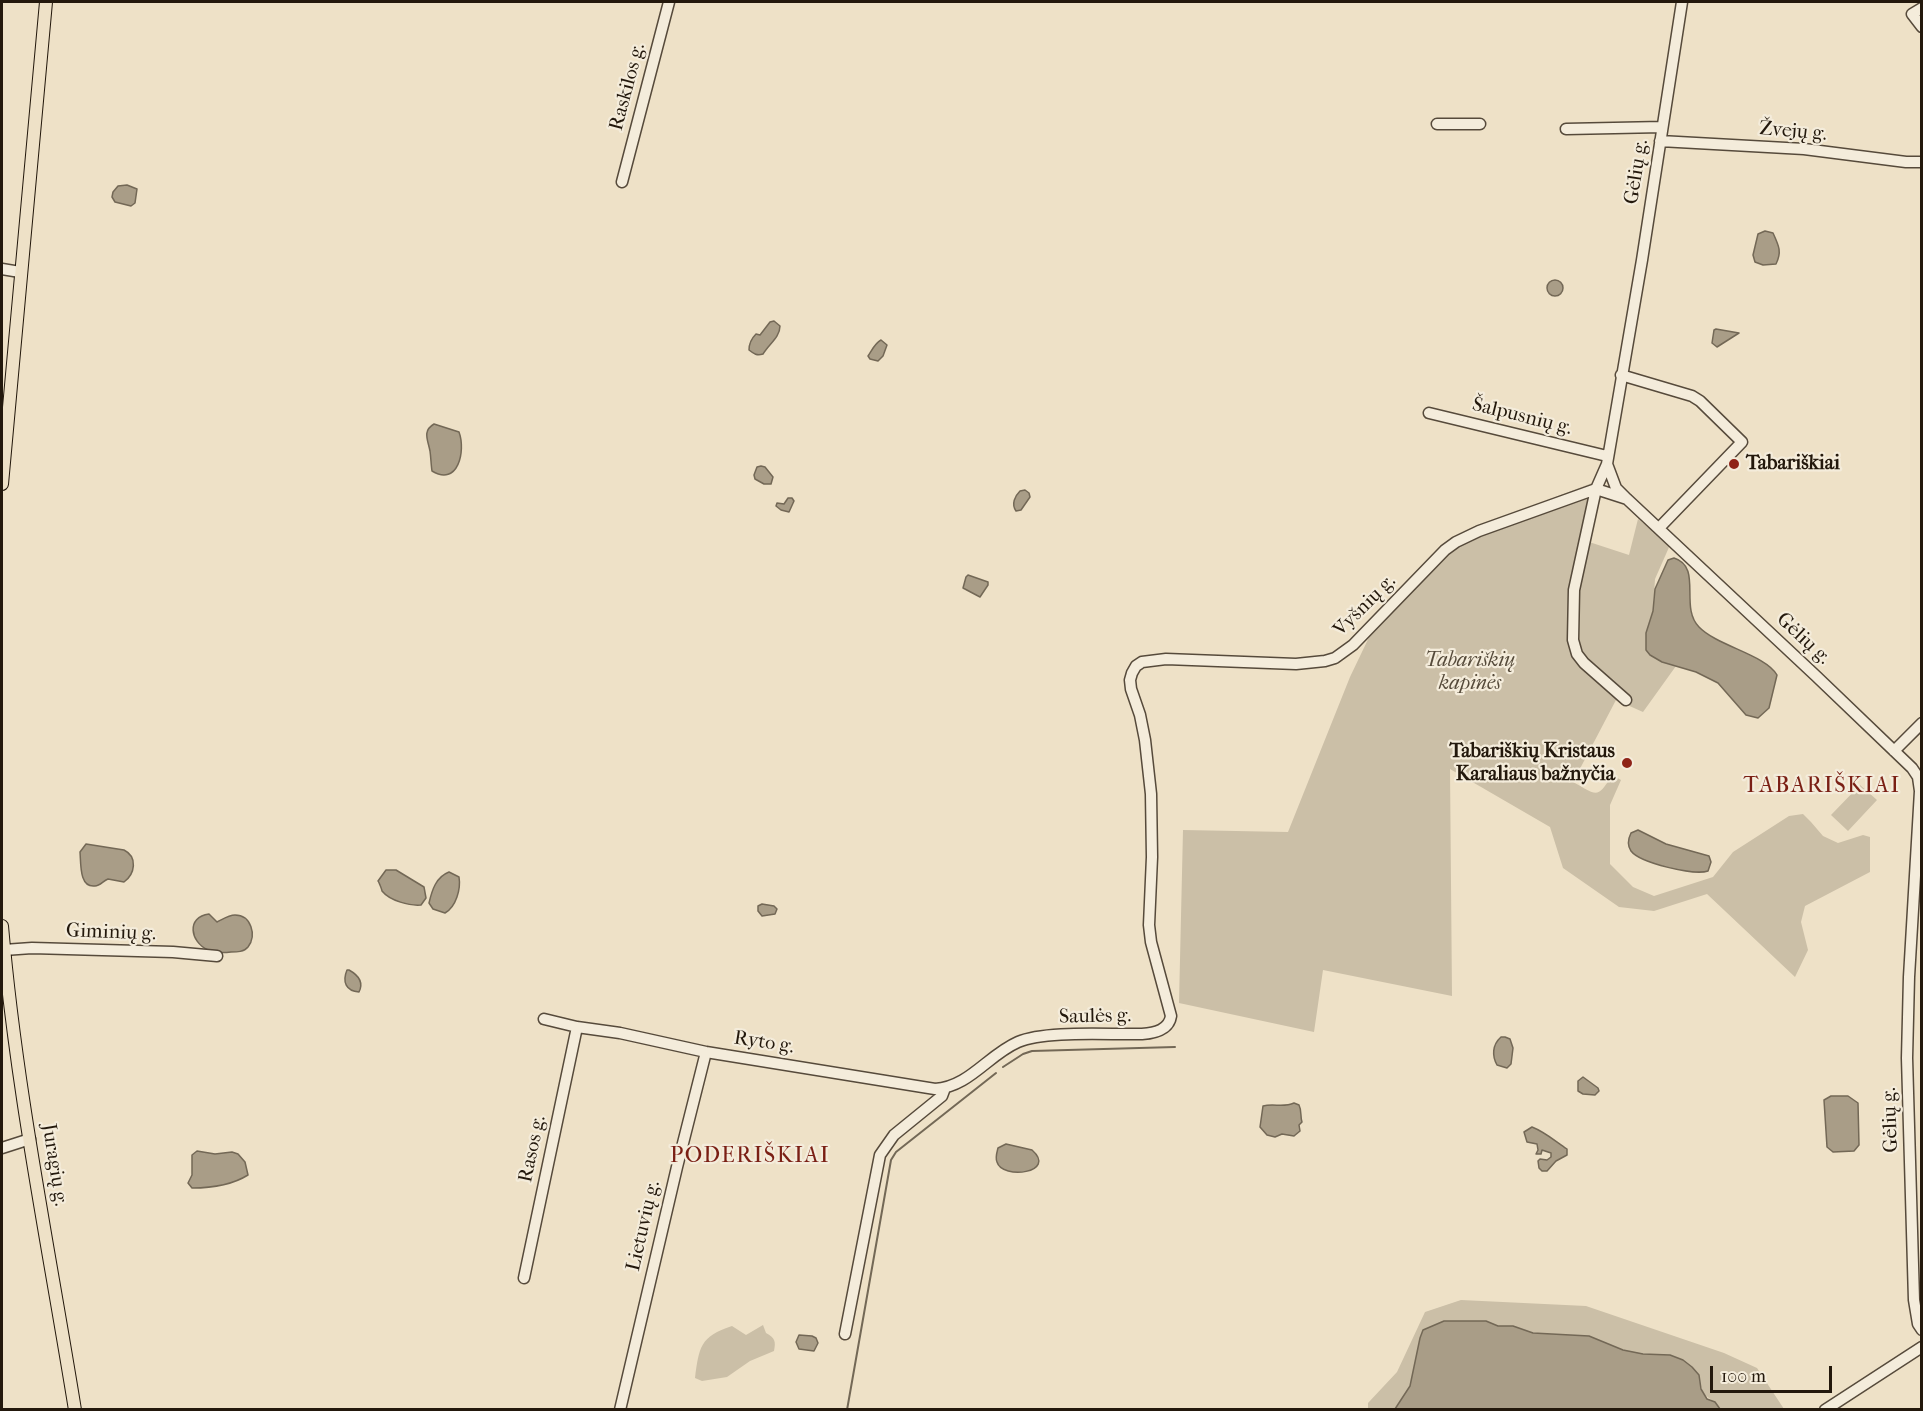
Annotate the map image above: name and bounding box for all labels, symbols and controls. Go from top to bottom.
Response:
street label: Raskilos g. [605,41,651,133]
street label: Žvejų g. [1758,117,1828,147]
street label: Gėlių g. [1620,138,1654,206]
street label: Šalpusnių g. [1470,393,1574,441]
place label: Tabariškiai [1746,452,1840,476]
marker: Tabariškiai [1727,457,1741,471]
street label: Vyšnių g. [1329,570,1401,642]
street label: Gėlių g. [1771,608,1835,670]
park label: Tabariškių kapinės [1425,649,1515,696]
place label: Tabariškių Kristaus Karaliaus bažnyčia [1449,740,1615,787]
marker: Tabariškių Kristaus Karaliaus bažnyčia [1620,756,1634,770]
district label: TABARIŠKIAI [1744,774,1900,800]
street label: Giminių g. [66,919,156,947]
street label: Saulės g. [1059,1004,1131,1030]
street label: Ryto g. [732,1026,796,1060]
street label: Gėlių g. [1878,1087,1904,1153]
street label: Rasos g. [514,1113,552,1185]
street label: Juragių g. [36,1122,72,1208]
district label: PODERIŠKIAI [670,1144,830,1170]
street label: Lietuvių g. [622,1179,666,1273]
scale bar [1713,1354,1834,1392]
text: 100 m [1721,1366,1766,1387]

